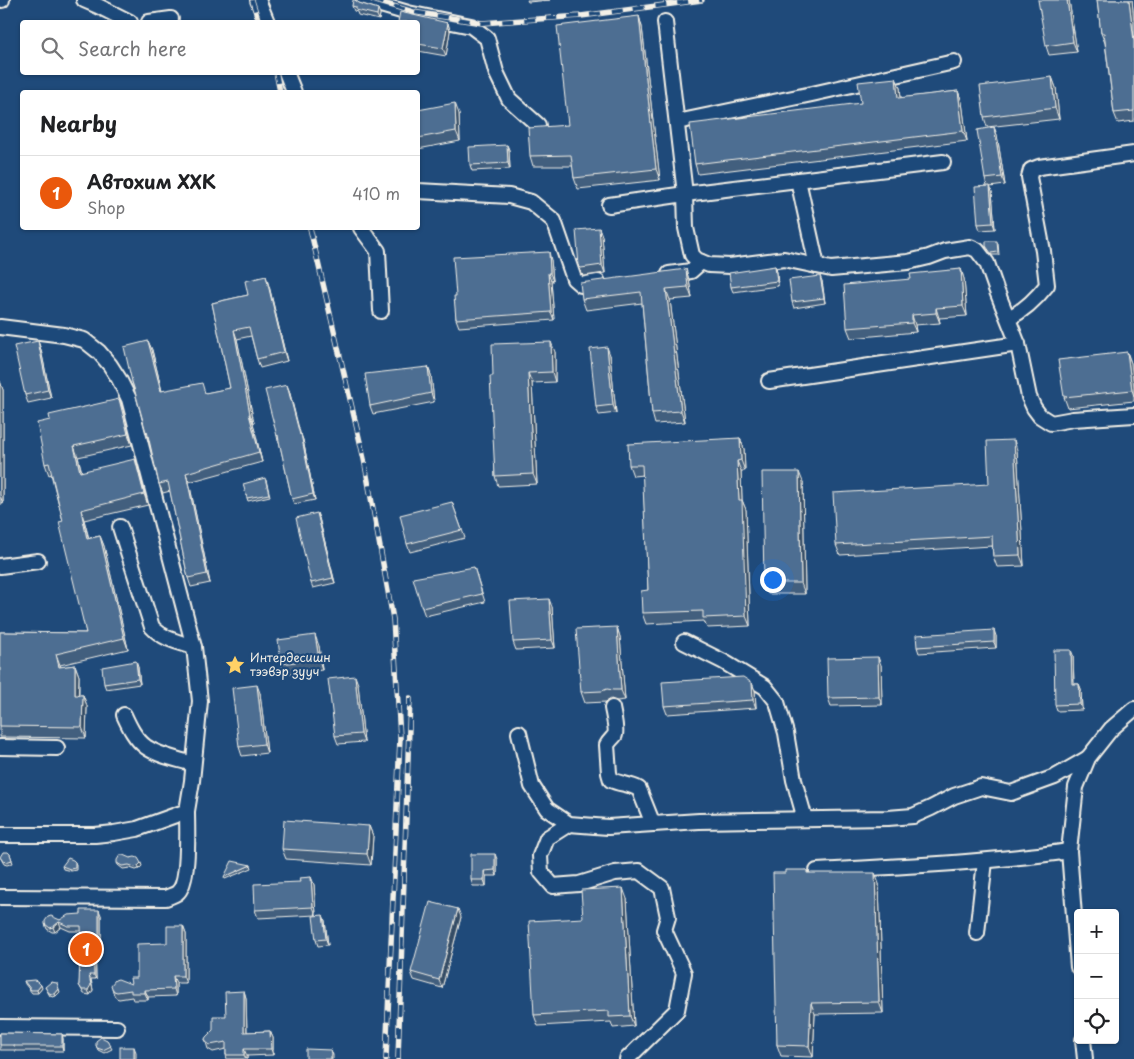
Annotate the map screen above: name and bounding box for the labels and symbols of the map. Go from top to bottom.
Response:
your location [760,567,786,593]
place label: Интердесишн тээвэр зууч [250,648,331,680]
place icon: Интердесишн тээвэр зууч [224,654,246,676]
pin: 1 [70,930,102,968]

